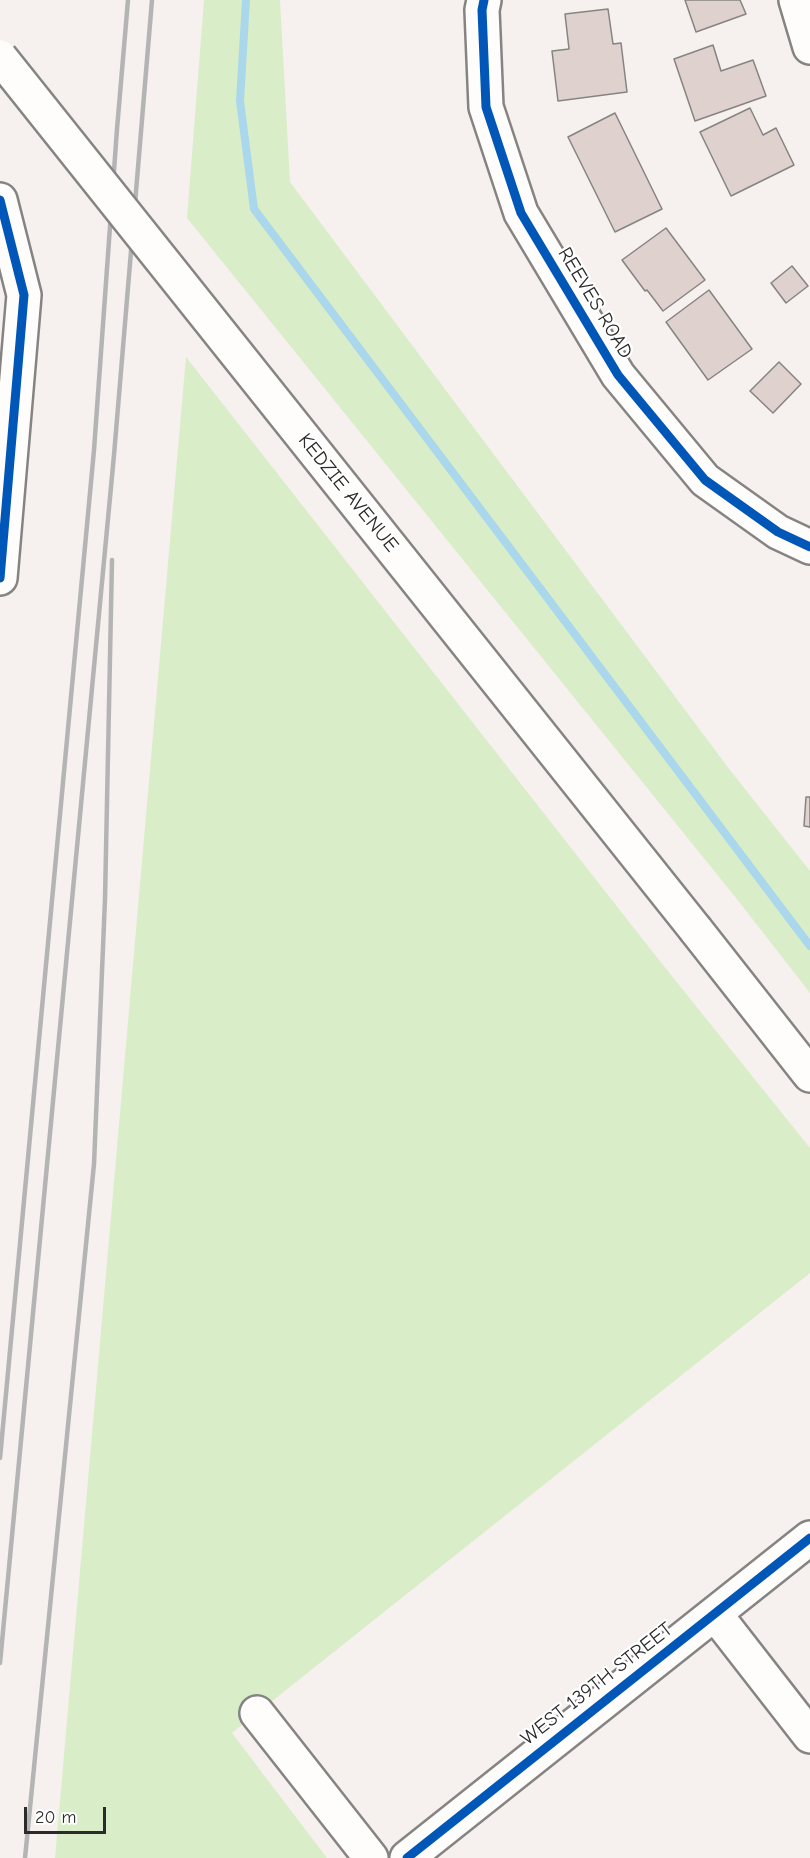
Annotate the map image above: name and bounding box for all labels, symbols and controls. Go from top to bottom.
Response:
street label: REEVES ROAD [552,243,638,363]
street label: KEDZIE AVENUE [293,429,403,557]
street label: WEST 139TH STREET [516,1617,678,1751]
scale bar [27,1795,110,1833]
text: 20 m [35,1807,76,1828]

